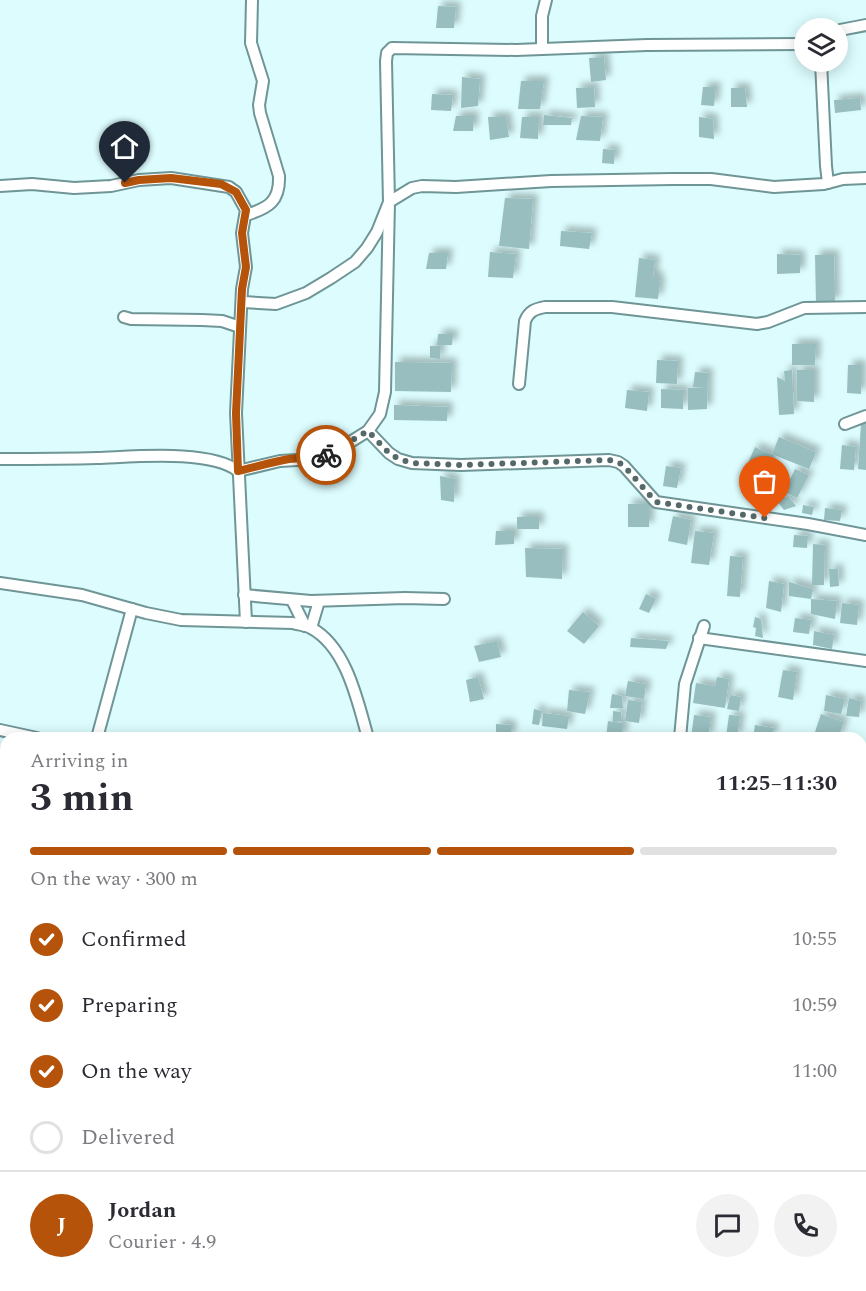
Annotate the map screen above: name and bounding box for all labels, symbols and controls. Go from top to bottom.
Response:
map controls [794,18,848,72]
button: layers [794,18,848,72]
pin [99,121,150,183]
icon: home [108,130,141,163]
courier [296,425,356,485]
icon: bike [310,439,343,472]
pin [739,456,790,518]
icon: bag [748,465,781,498]
text: Arriving in [30,746,128,776]
text: 11:25–11:30 [715,767,837,800]
text: 3 min [30,769,134,828]
text: On the way · 300 m [30,864,198,894]
icon: check [30,923,63,956]
text: Confirmed [81,923,187,956]
text: 10:55 [792,924,837,954]
icon: check [30,989,63,1022]
text: Preparing [81,989,178,1022]
text: 10:59 [792,990,837,1020]
icon: check [30,1055,63,1088]
text: On the way [81,1055,192,1088]
text: 11:00 [792,1056,837,1086]
text: Delivered [81,1121,175,1154]
text: Jordan [108,1194,176,1227]
button: chat [696,1194,759,1257]
button: phone [774,1194,837,1257]
text: J [57,1209,66,1242]
text: Courier · 4.9 [108,1227,216,1257]

